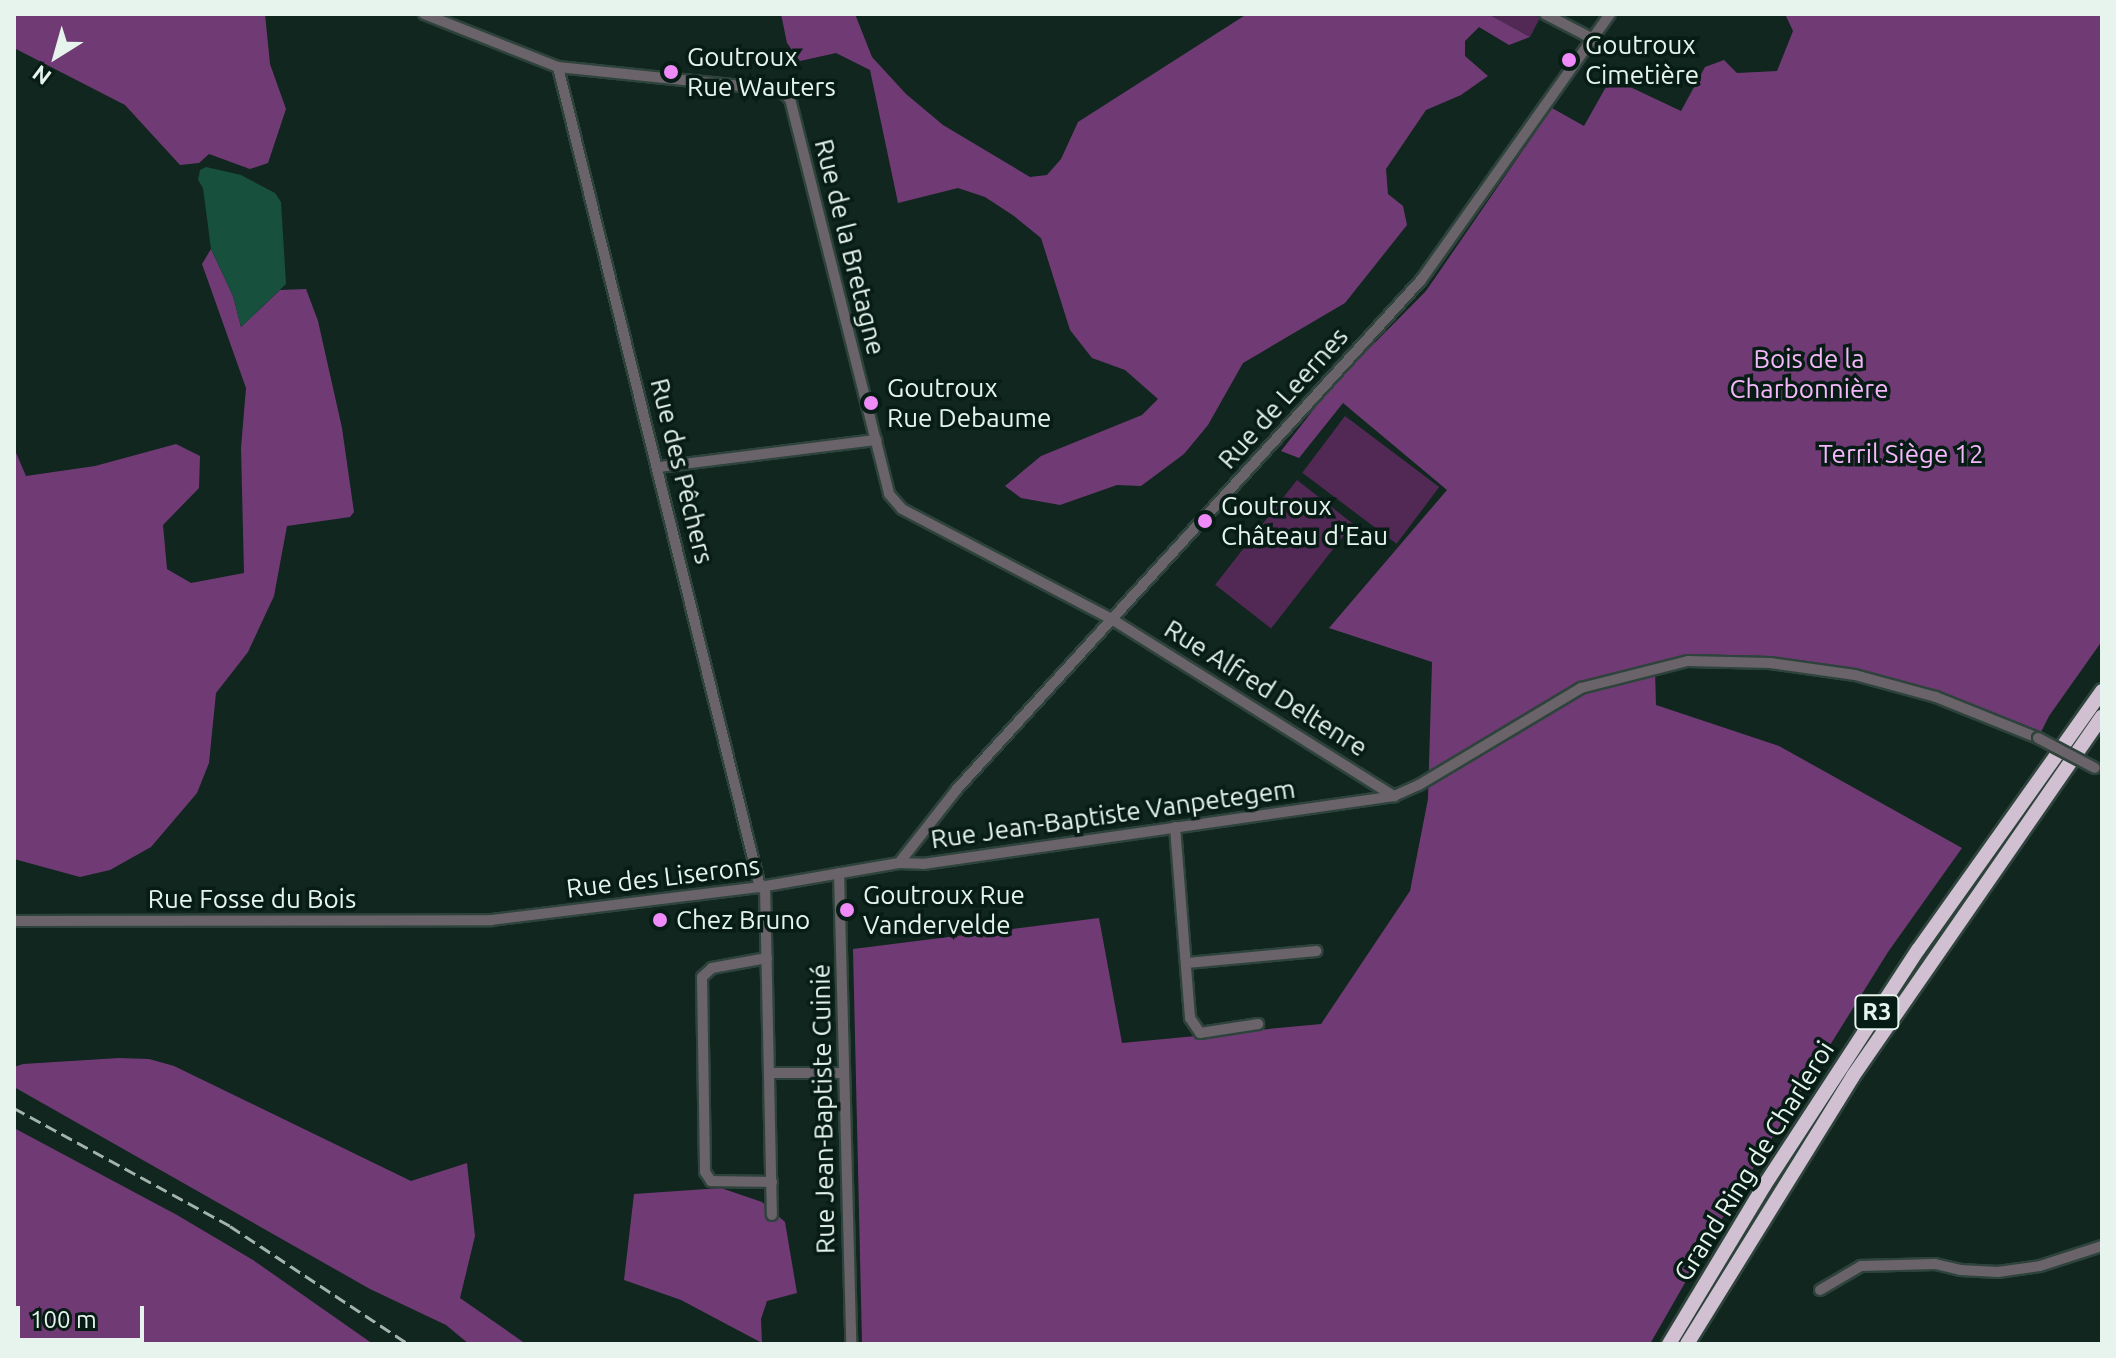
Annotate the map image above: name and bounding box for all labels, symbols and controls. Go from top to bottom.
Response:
north arrow [16,16,96,96]
place label: Goutroux Cimetière [1585,29,1699,90]
place label: Goutroux Rue Wauters [687,41,836,102]
marker: Goutroux Cimetière [1560,51,1578,69]
text: N [27,61,55,90]
marker: Goutroux Rue Wauters [662,63,680,81]
street label: Rue de la Bretagne [808,136,892,358]
street label: Rue de Leernes [1211,321,1355,475]
park label: Bois de la Charbonnière [1730,343,1888,404]
place label: Goutroux Rue Debaume [887,372,1051,434]
street label: Rue des Pêchers [644,375,720,567]
marker: Goutroux Rue Debaume [862,394,880,412]
park label: Terril Siège 12 [1818,438,1984,470]
place label: Goutroux Château d'Eau [1221,490,1388,552]
marker: Goutroux Château d'Eau [1196,512,1214,530]
street label: Rue Alfred Deltenre [1159,613,1373,763]
street label: Rue Jean-Baptiste Vanpetegem [929,773,1297,855]
street label: Rue des Liserons [565,850,761,904]
place label: Goutroux Rue Vandervelde [863,879,1025,940]
street label: Rue Fosse du Bois [148,883,356,915]
marker: Goutroux Rue Vandervelde [838,901,856,919]
place label: Chez Bruno [676,904,810,936]
marker: Chez Bruno [651,911,669,929]
street label: Rue Jean-Baptiste Cuinié [805,964,841,1254]
road number: R3 [1853,992,1901,1032]
street label: Grand Ring de Charleroi [1667,1035,1841,1287]
scale bar [20,1290,148,1340]
text: 100 m [30,1306,97,1333]

